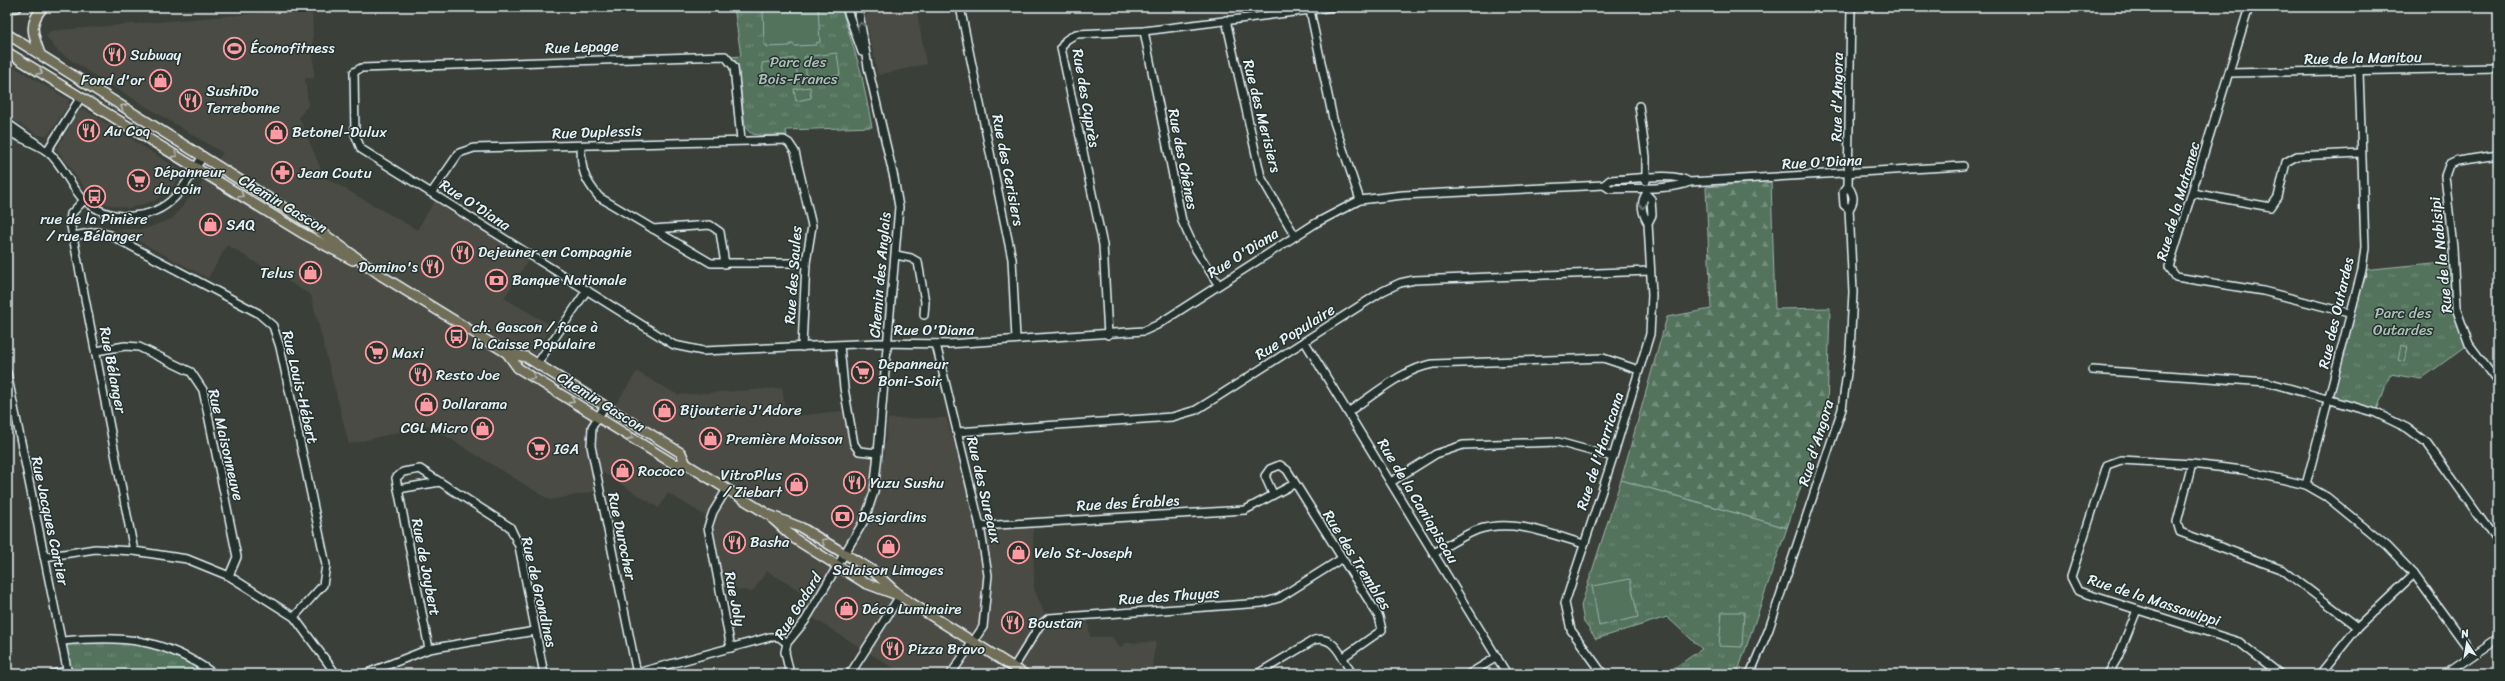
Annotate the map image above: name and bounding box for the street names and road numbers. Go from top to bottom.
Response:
street label: Rue Lepage [545,33,620,61]
street label: Rue de la Manitou [2304,44,2422,72]
street label: Rue des Cyprès [1065,47,1108,150]
street label: Rue d'Angora [1823,52,1851,142]
street label: Rue des Merisiers [1235,57,1289,176]
street label: Rue des Chênes [1160,106,1206,212]
street label: Rue des Cerisiers [984,112,1032,229]
street label: Rue Duplessis [552,117,642,147]
street label: Rue de la Matamec [2148,138,2208,264]
street label: Rue O'Diana [1781,147,1863,177]
street label: Chemin Gascon [234,167,332,241]
street label: Rue O'Diana [434,172,516,238]
street label: Rue de la Nabisipi [2422,195,2460,314]
street label: Chemin des Anglais [862,210,899,339]
street label: Rue O'Diana [1202,220,1284,285]
street label: Rue des Saules [777,225,809,325]
street label: Rue des Outardes [2311,254,2362,371]
street label: Rue Populaire [1250,297,1341,367]
street label: Rue O'Diana [894,317,975,343]
street label: Rue Bélanger [92,325,134,416]
street label: Rue Louis-Hébert [274,328,326,447]
street label: Chemin Gascon [552,365,650,439]
street label: Rue Maisonneuve [201,387,252,504]
street label: Rue de l'Harricana [1569,388,1632,513]
street label: Rue d'Angora [1791,396,1842,489]
street label: Rue de la Caniapiscau [1370,433,1466,569]
street label: Rue des Sureaux [959,434,1009,546]
street label: Rue Jacques Cartier [24,454,77,589]
street label: Rue des Érables [1076,487,1181,519]
street label: Rue Durocher [600,490,644,583]
street label: Rue des Trembles [1316,505,1398,615]
street label: Rue de Joybert [404,516,448,618]
street label: Rue de Grondines [514,534,565,651]
street label: Rue Godard [767,566,829,645]
street label: Rue de la Massawippi [2084,566,2225,634]
street label: Rue Joly [717,569,753,629]
street label: Rue des Thuyas [1118,579,1220,612]

